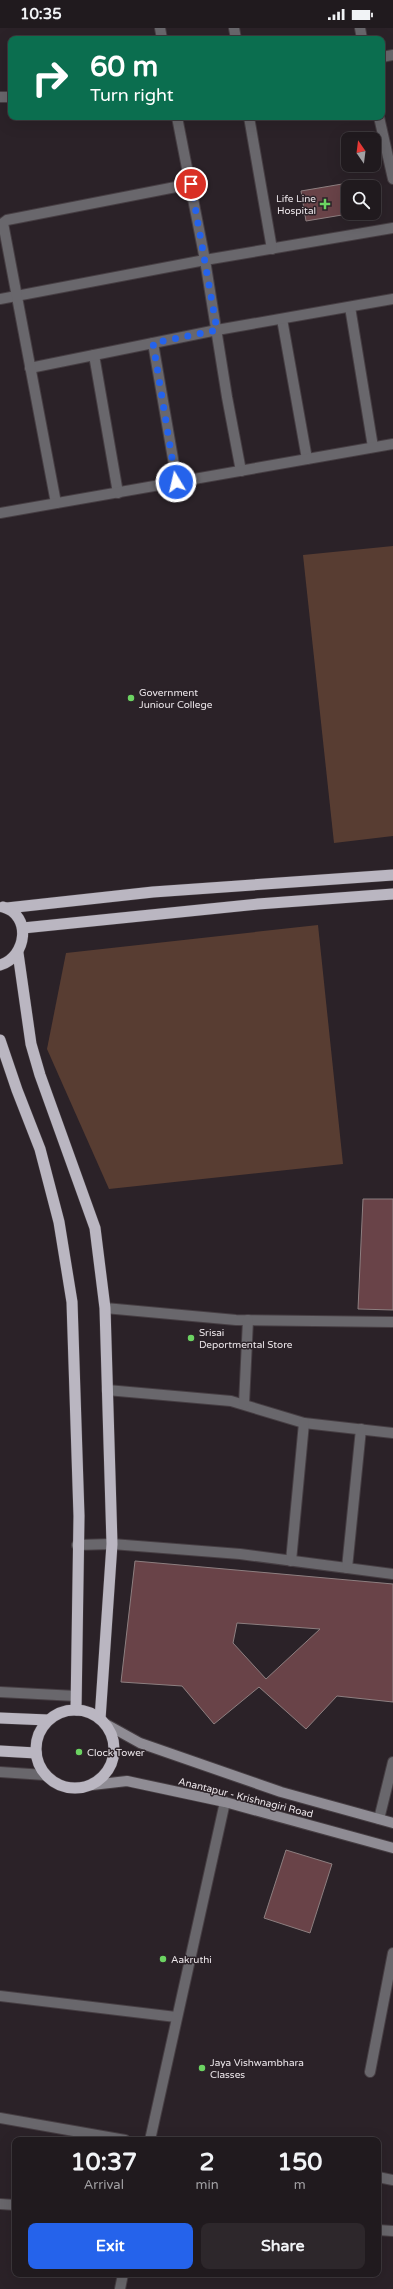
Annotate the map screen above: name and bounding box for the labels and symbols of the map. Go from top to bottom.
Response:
north arrow [341,132,381,172]
pin [174,167,208,201]
place label: Life Line Hospital [276,193,316,217]
marker: Life Line Hospital [319,198,331,210]
position arrow [155,461,197,503]
place label: Government Juniour College [139,687,213,711]
marker: Government Juniour College [126,693,136,703]
place label: Srisai Deportmental Store [199,1327,293,1351]
marker: Srisai Deportmental Store [186,1333,196,1343]
marker: Clock Tower [74,1747,84,1757]
place label: Clock Tower [87,1747,145,1759]
street label: Anantapur - Krishnagiri Road [177,1775,314,1821]
marker: Aakruthi [158,1954,168,1964]
place label: Aakruthi [171,1954,212,1966]
place label: Jaya Vishwambhara Classes [210,2057,304,2081]
marker: Jaya Vishwambhara Classes [197,2063,207,2073]

